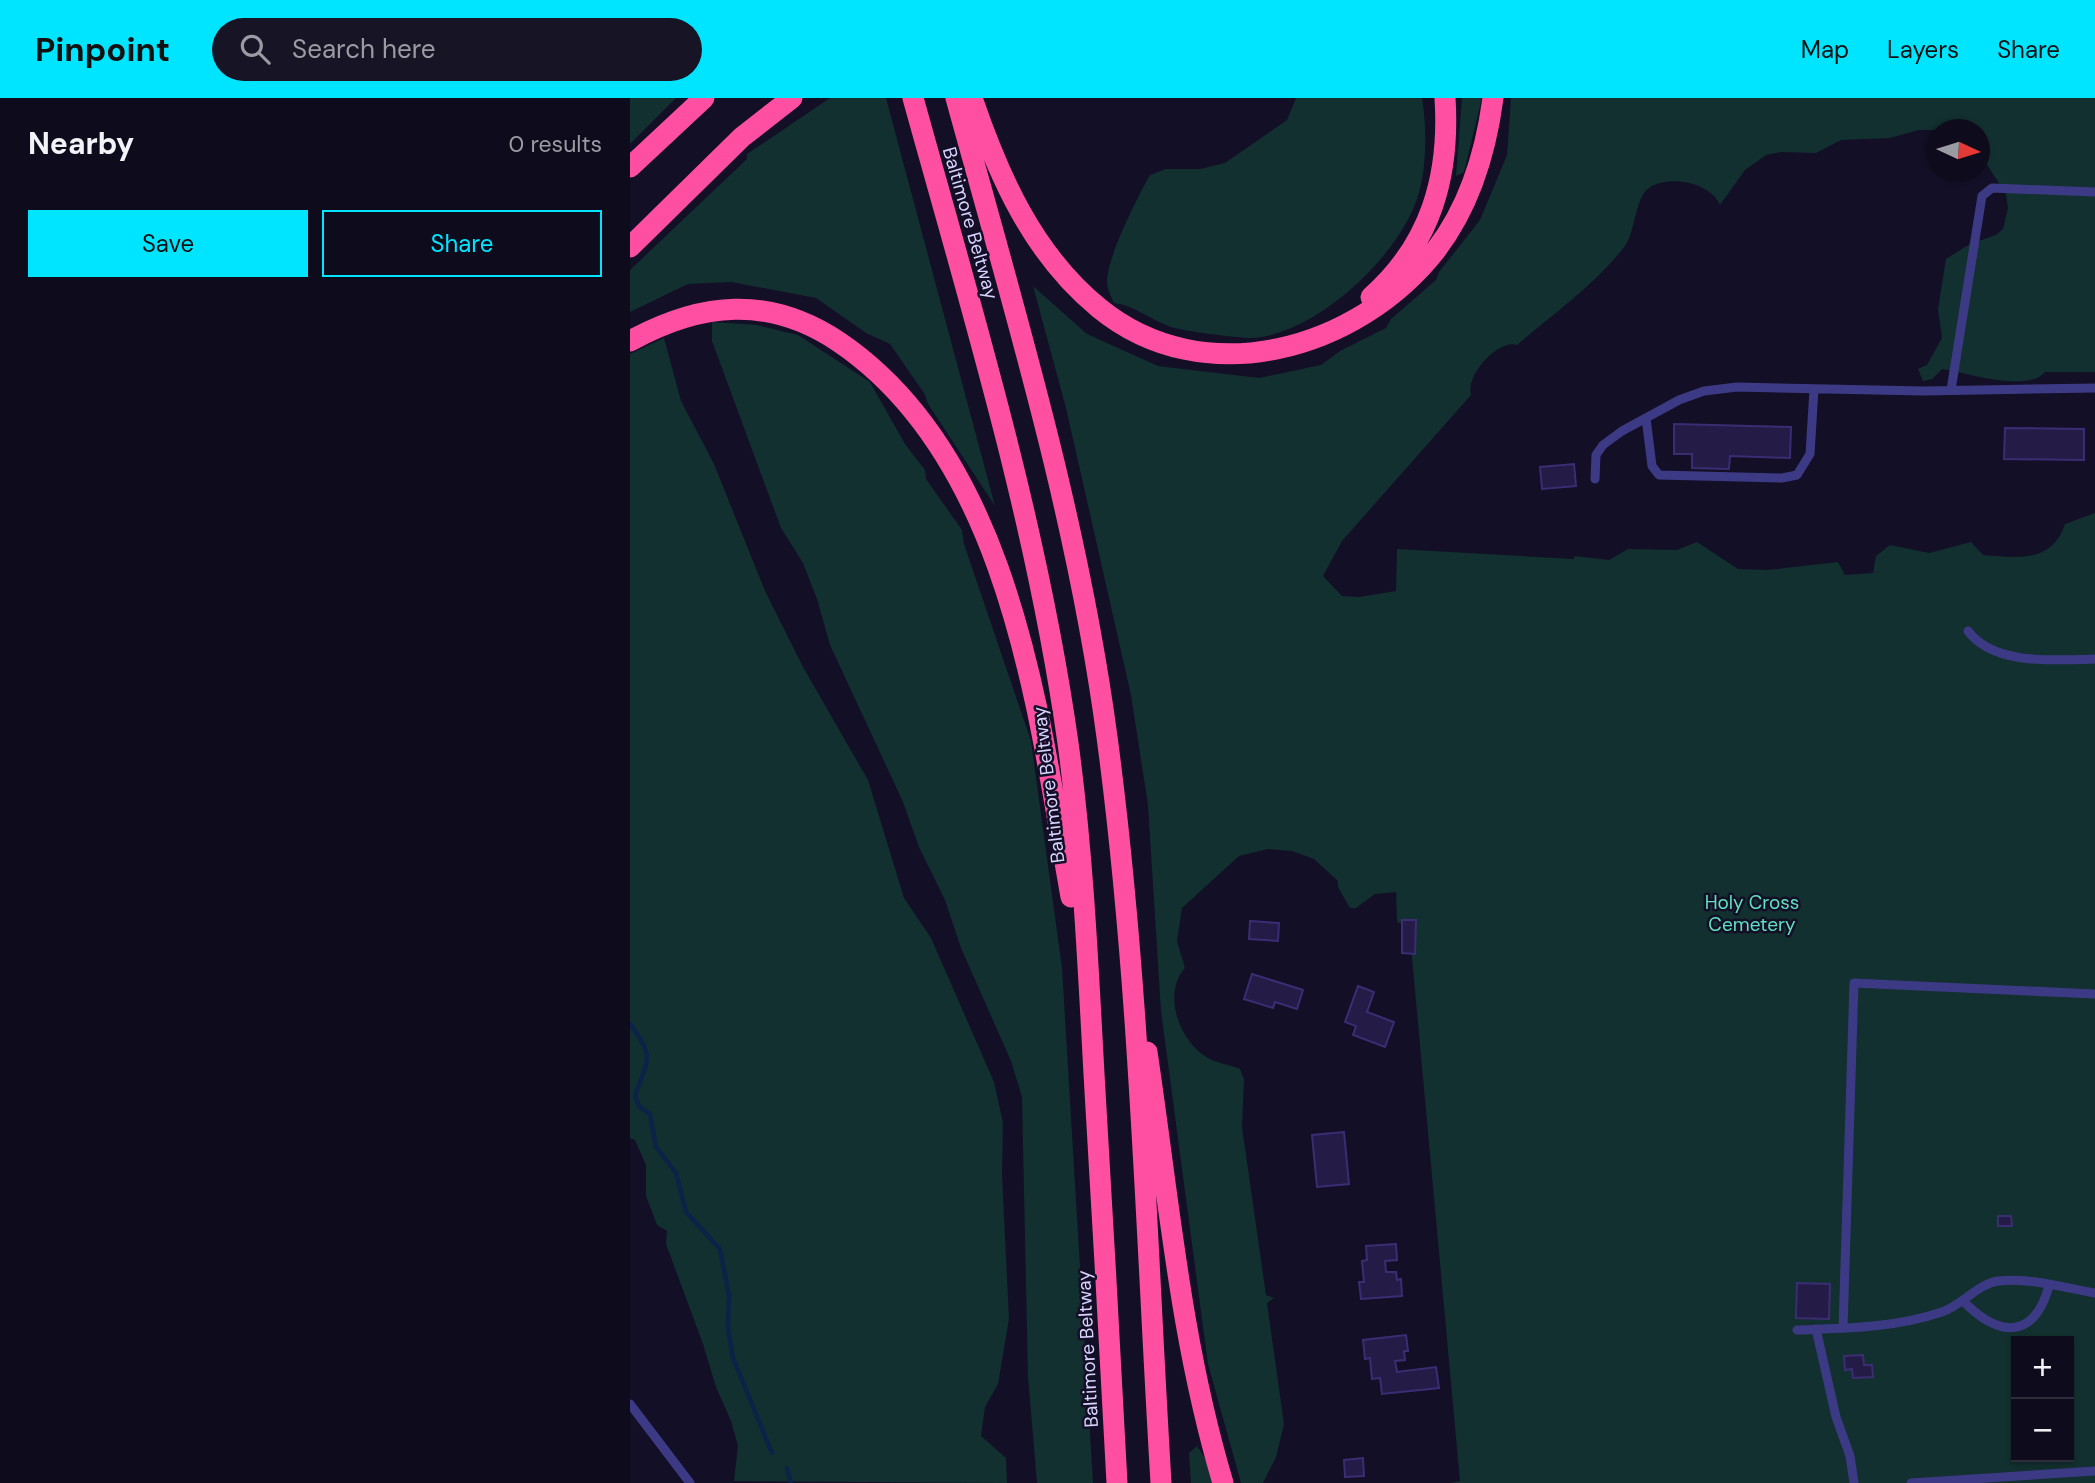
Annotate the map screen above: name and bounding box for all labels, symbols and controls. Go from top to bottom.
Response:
search box [212,18,702,81]
text: Pinpoint [35,28,170,71]
icon: search [236,30,274,68]
text: Search here [292,32,436,66]
text: Map [1801,34,1849,65]
text: Layers [1887,34,1959,65]
text: Share [1997,34,2060,65]
north arrow [1927,119,1990,182]
text: Nearby [28,124,134,163]
text: 0 results [509,129,602,159]
street label: Baltimore Beltway [937,144,1004,303]
button: Save [28,210,308,277]
button: Share [322,210,602,277]
street label: Baltimore Beltway [1026,705,1070,865]
park label: Holy Cross Cemetery [1705,890,1799,937]
street label: Baltimore Beltway [1071,1269,1104,1428]
map controls [2011,1336,2074,1462]
button: + [2011,1336,2074,1399]
button: − [2011,1399,2074,1462]

